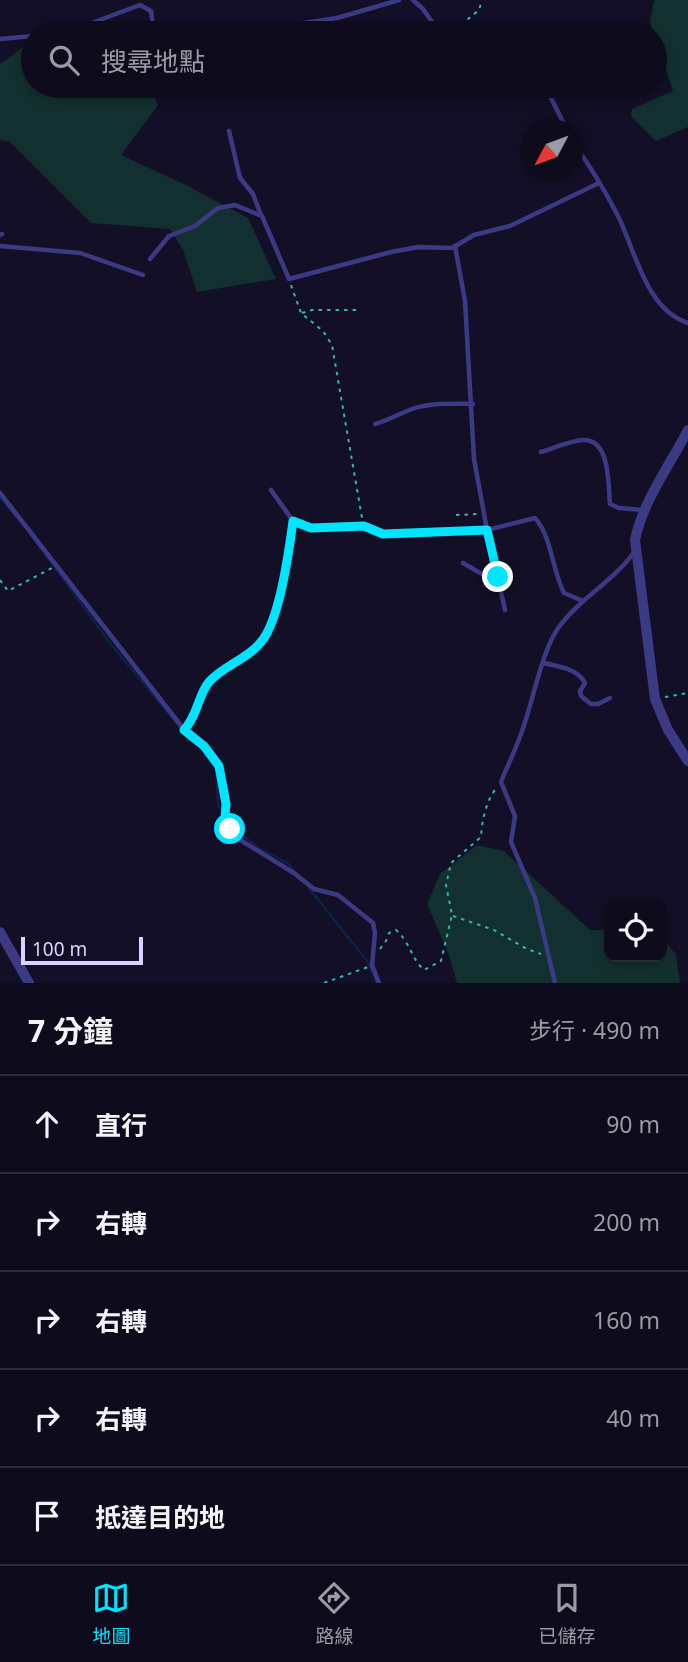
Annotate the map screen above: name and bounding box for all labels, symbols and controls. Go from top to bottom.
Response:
search box [21,21,667,98]
icon: search [45,41,83,79]
text: 搜尋地點 [101,43,205,79]
north arrow [520,119,583,182]
route end [482,561,513,592]
route start [214,813,245,844]
map controls [604,899,667,962]
button: locate [604,899,667,962]
scale bar [21,934,144,966]
text: 100 m [32,936,87,962]
text: 7 分鐘 [28,1010,113,1051]
text: 步行 · 490 m [529,1014,660,1046]
icon: ahead [28,1105,66,1143]
text: 直行 [95,1107,147,1143]
text: 90 m [606,1108,660,1140]
icon: right [28,1203,66,1241]
text: 右轉 [95,1205,147,1241]
text: 200 m [593,1206,660,1238]
icon: right [28,1301,66,1339]
text: 右轉 [95,1303,147,1339]
text: 160 m [593,1304,660,1336]
icon: right [28,1399,66,1437]
text: 右轉 [95,1401,147,1437]
text: 40 m [606,1402,660,1434]
icon: arrive [28,1497,66,1535]
text: 抵達目的地 [95,1499,225,1535]
tab: 地圖 [92,1579,131,1649]
tab: 路線 [315,1579,354,1649]
tab: 已儲存 [538,1579,596,1649]

